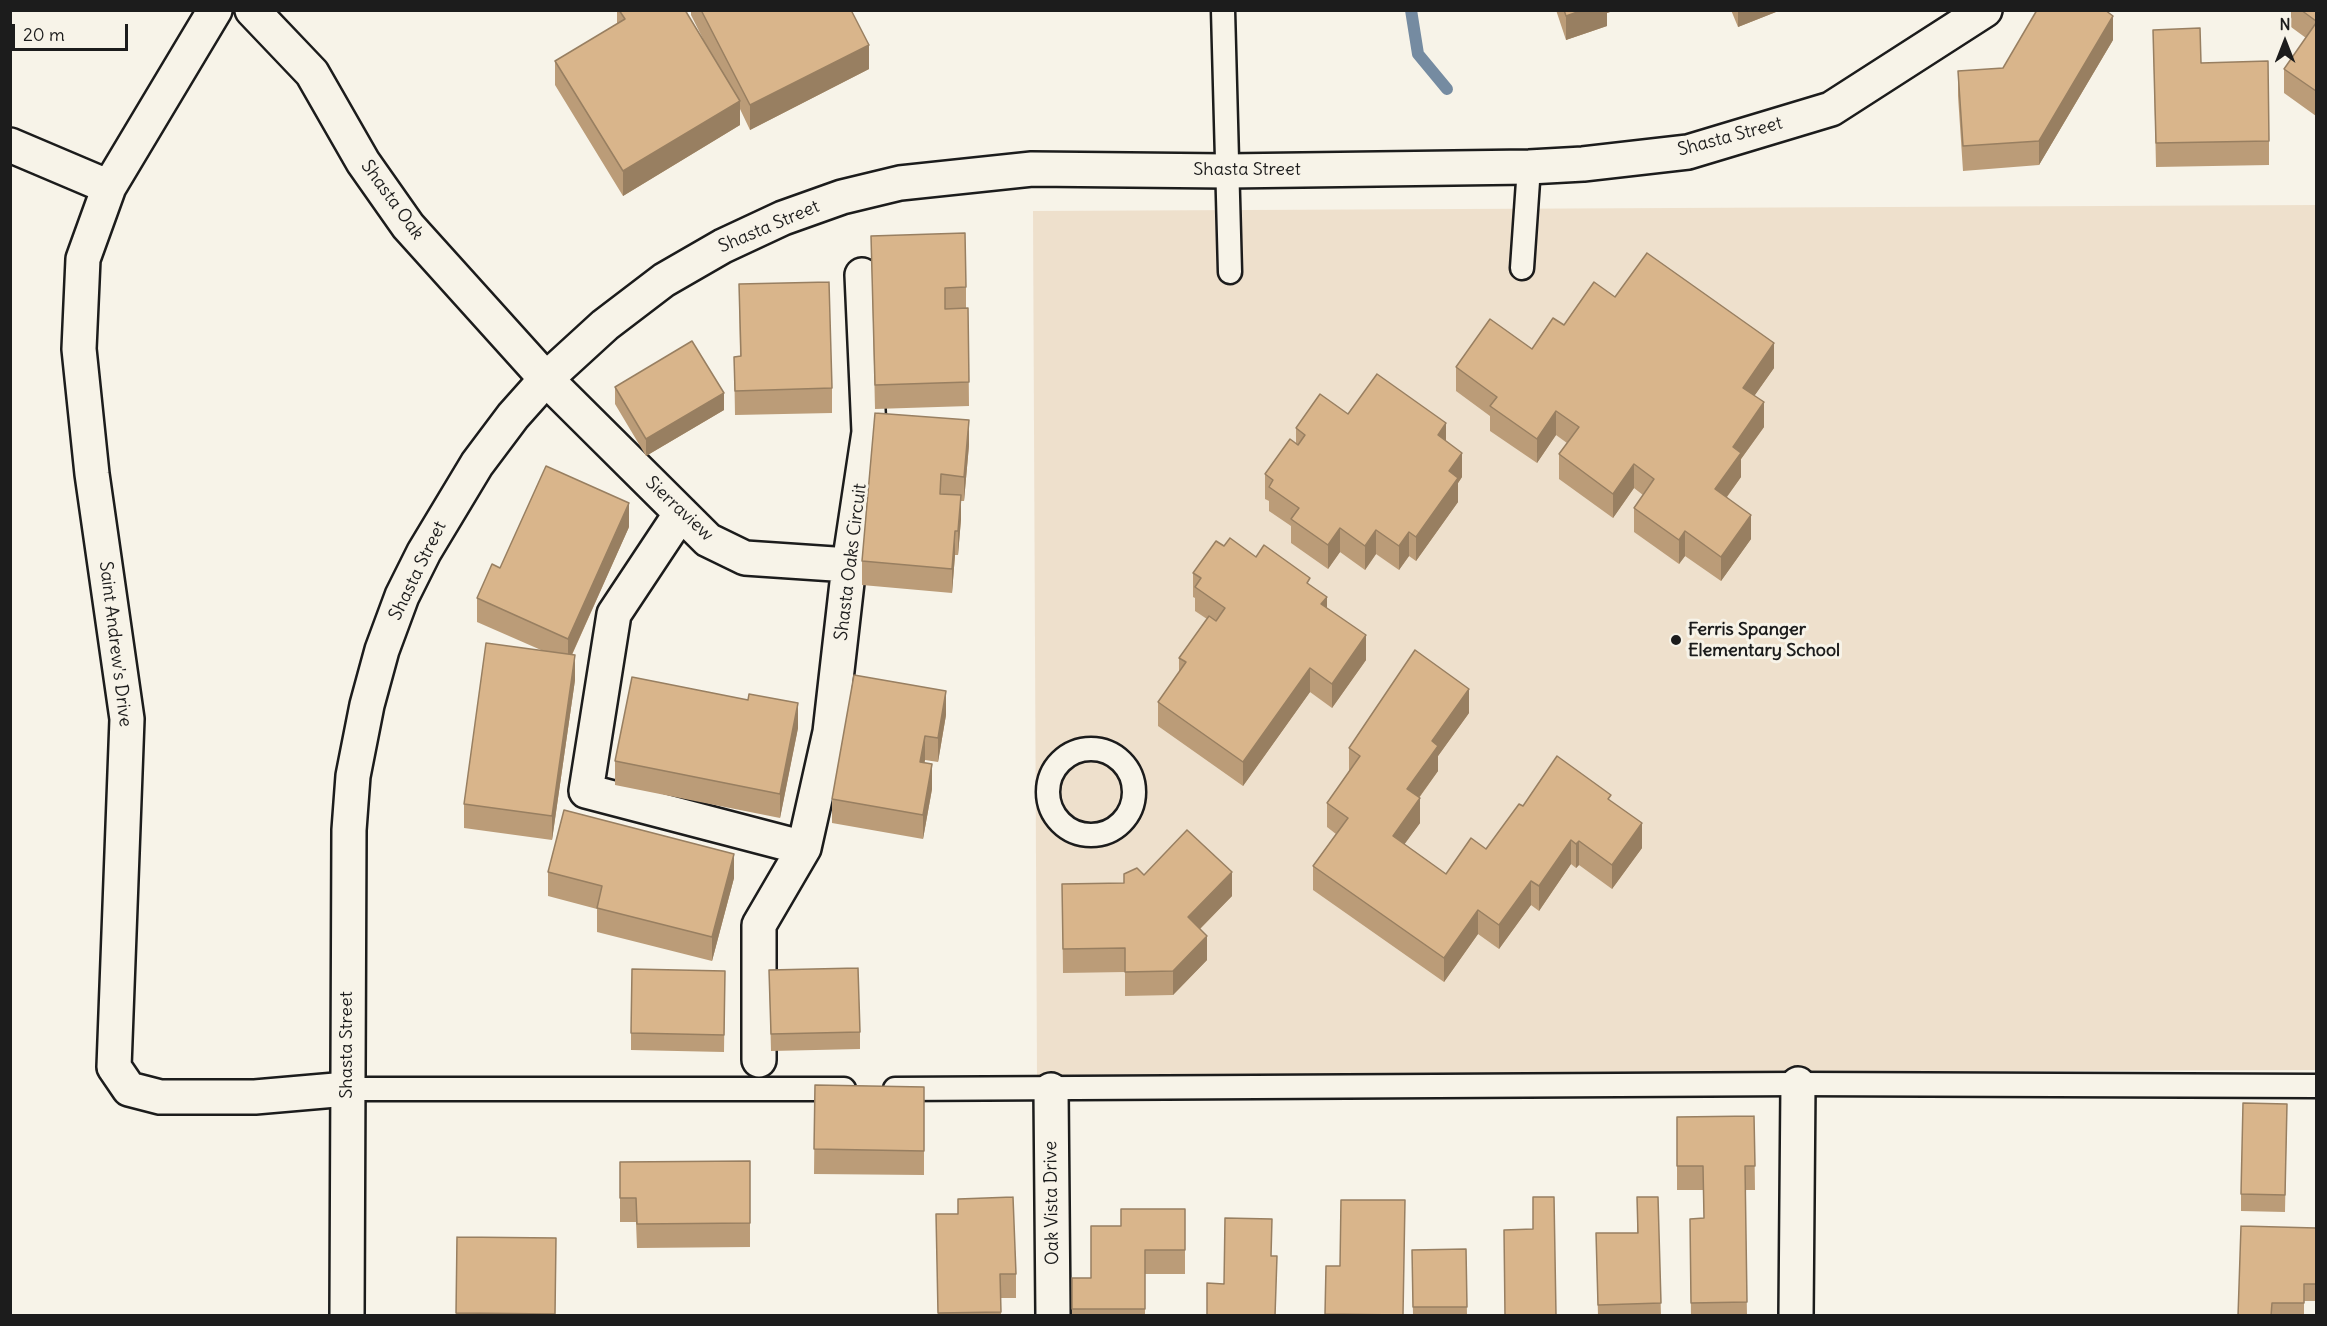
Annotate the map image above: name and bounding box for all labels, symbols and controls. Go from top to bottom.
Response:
scale bar [15,12,130,50]
north arrow [2255,12,2315,72]
text: N [2279,14,2291,34]
text: 20 m [23,23,65,46]
street label: Shasta Street [1675,113,1785,161]
street label: Shasta Oak [356,156,428,244]
street label: Shasta Street [1193,159,1301,181]
street label: Shasta Street [715,196,823,258]
street label: Sierraview [641,472,717,546]
street label: Shasta Oaks Circuit [831,482,871,642]
street label: Shasta Street [385,518,451,624]
street label: Saint Andrew's Drive [94,560,136,728]
place label: Ferris Spanger Elementary School [1688,619,1840,662]
marker: Ferris Spanger Elementary School [1669,633,1683,647]
street label: Shasta Street [336,991,358,1099]
street label: Oak Vista Drive [1040,1141,1064,1265]

